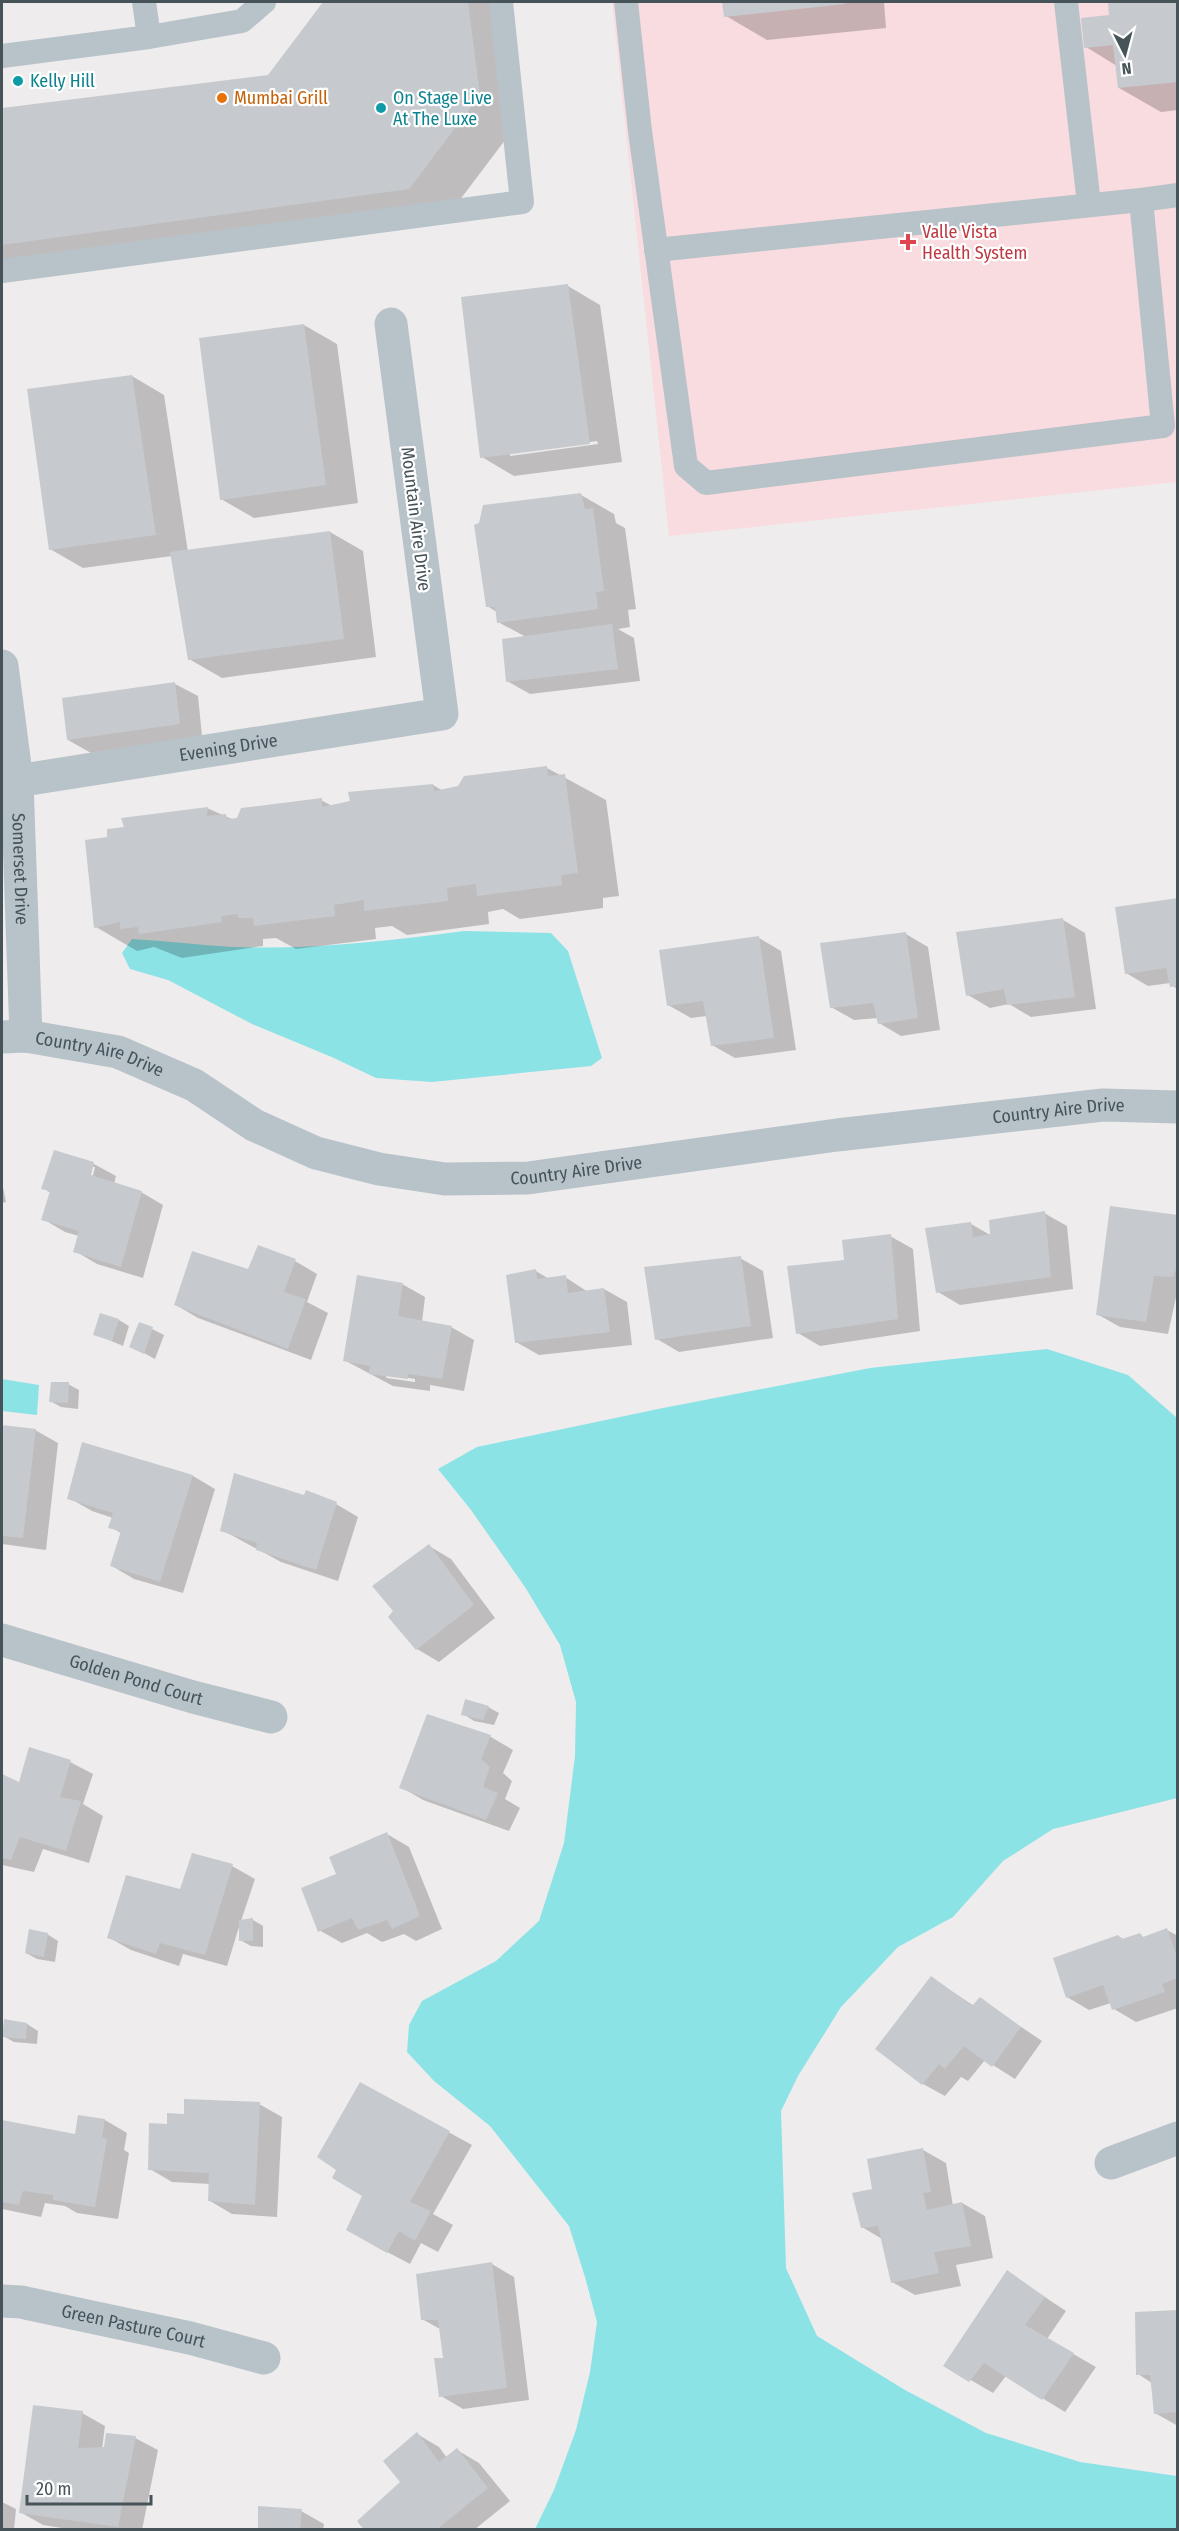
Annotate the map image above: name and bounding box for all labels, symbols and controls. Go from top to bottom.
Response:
north arrow [1095,24,1155,84]
text: N [1121,58,1132,78]
place label: Kelly Hill [30,70,95,92]
marker: Kelly Hill [11,74,25,88]
place label: Mumbai Grill [234,87,328,109]
place label: On Stage Live At The Luxe [393,87,492,130]
marker: Mumbai Grill [215,91,229,105]
marker: On Stage Live At The Luxe [374,101,388,115]
place label: Valle Vista Health System [922,221,1027,264]
marker: Valle Vista Health System [899,233,917,251]
street label: Mountain Aire Drive [396,446,436,592]
street label: Evening Drive [178,729,279,766]
street label: Somerset Drive [7,813,33,925]
street label: Country Aire Drive [34,1027,167,1082]
street label: Country Aire Drive [991,1094,1125,1128]
street label: Country Aire Drive [510,1151,644,1189]
street label: Golden Pond Court [67,1650,205,1710]
street label: Green Pasture Court [59,2300,208,2353]
scale bar [27,2468,152,2506]
text: 20 m [36,2478,71,2500]

